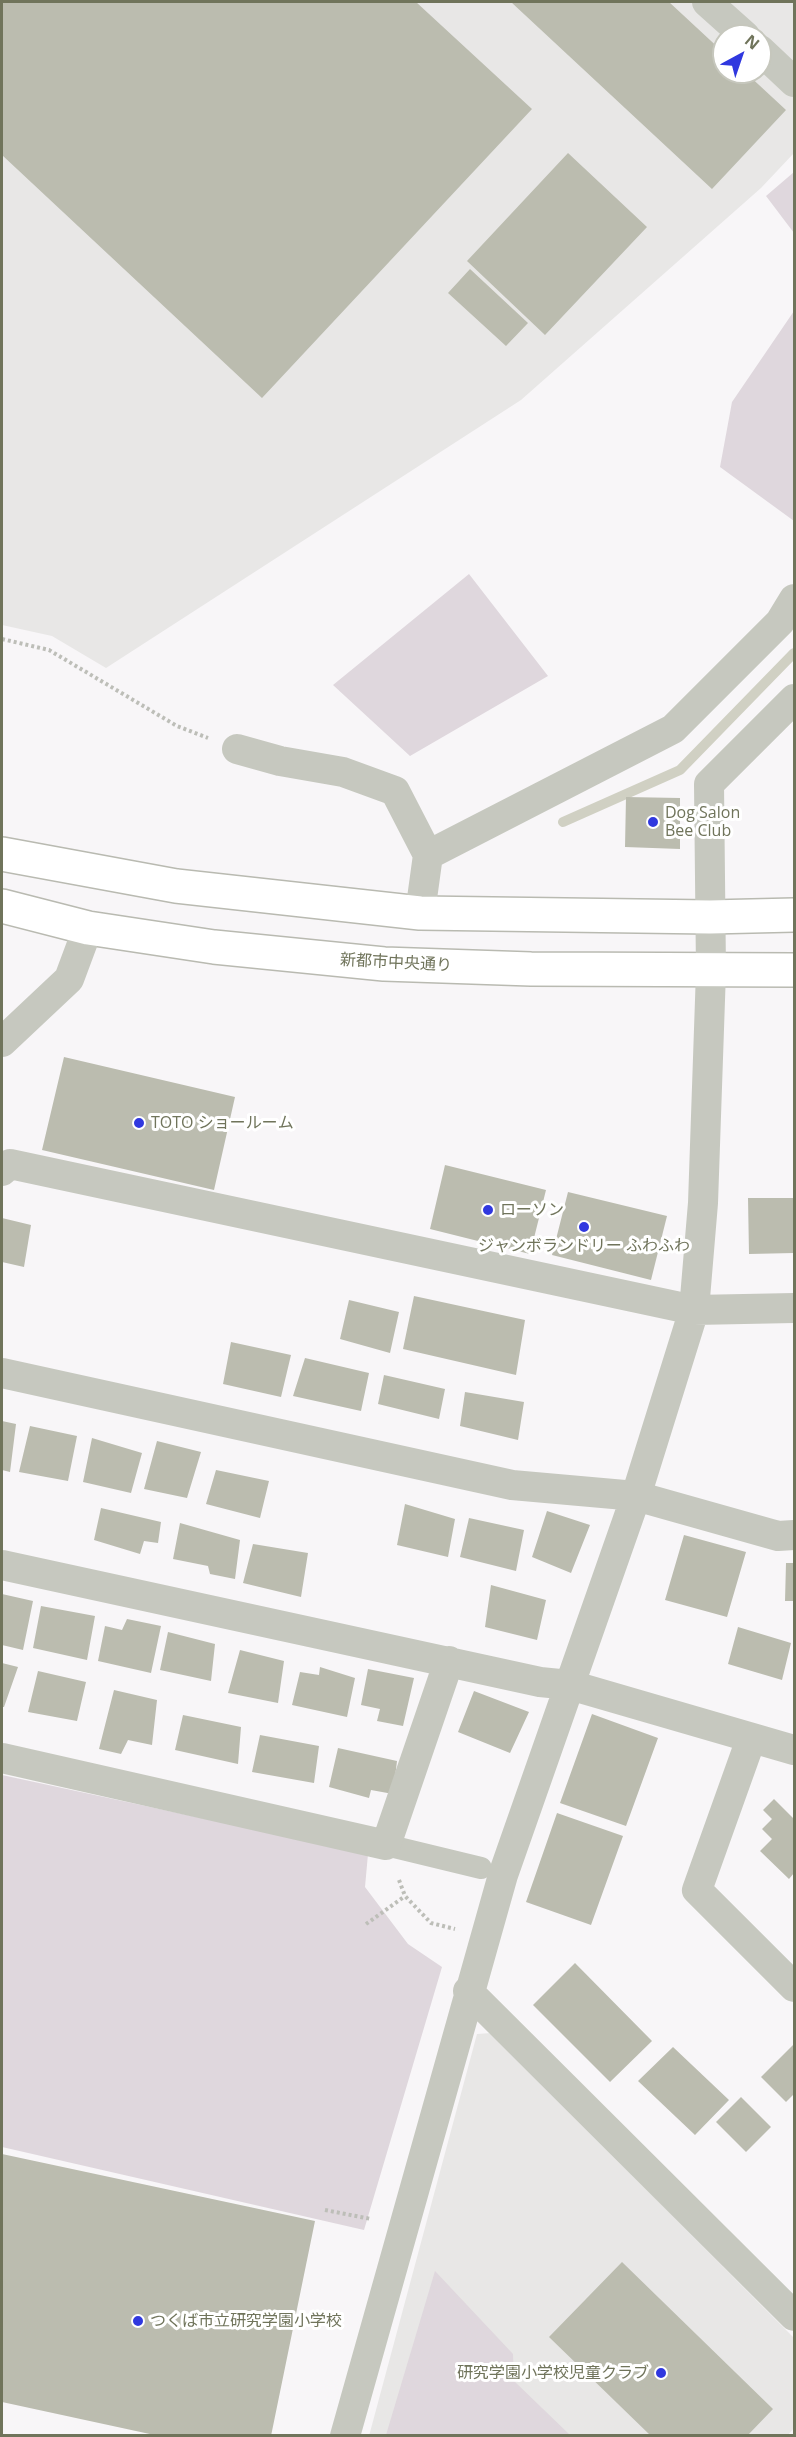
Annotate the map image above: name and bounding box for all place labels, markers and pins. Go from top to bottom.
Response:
place label: Dog Salon Bee Club [665,803,740,841]
marker: Dog Salon Bee Club [646,815,660,829]
place label: TOTO ショールーム [151,1113,294,1133]
marker: TOTO ショールーム [132,1116,146,1130]
place label: ローソン [500,1200,564,1220]
marker: ローソン [481,1203,495,1217]
marker: ジャンボランドリー ふわふわ [577,1220,591,1234]
place label: ジャンボランドリー ふわふわ [478,1236,690,1256]
place label: つくば市立研究学園小学校 [150,2311,342,2331]
marker: つくば市立研究学園小学校 [131,2314,145,2328]
place label: 研究学園小学校児童クラブ [457,2363,649,2383]
marker: 研究学園小学校児童クラブ [654,2366,668,2380]

